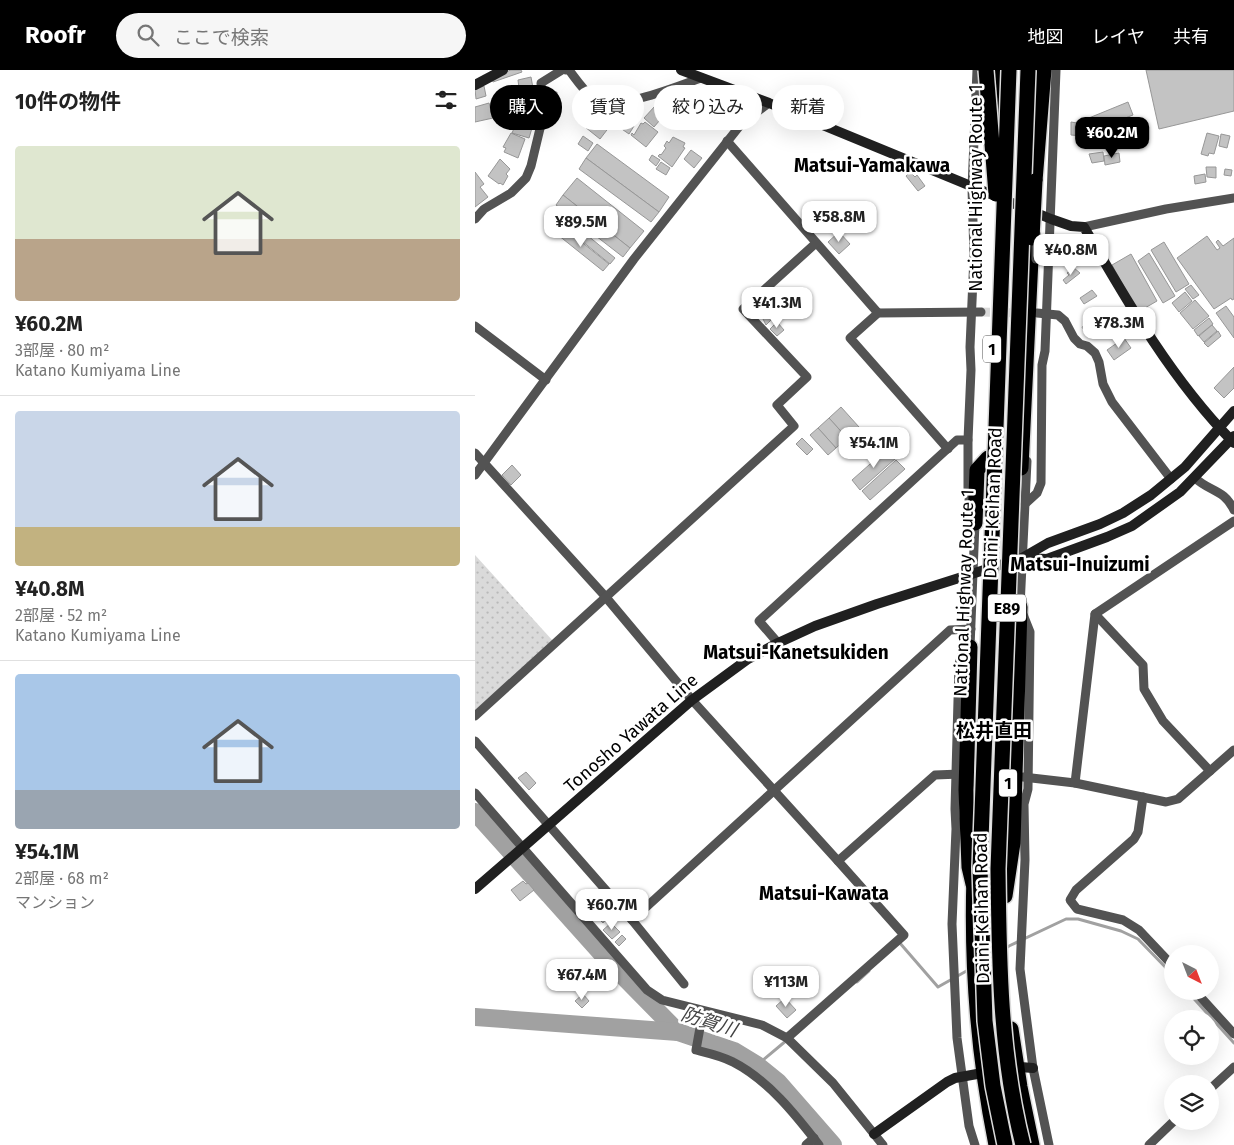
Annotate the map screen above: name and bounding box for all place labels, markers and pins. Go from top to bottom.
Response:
pin: ¥60.2M [1071,116,1153,159]
pin: ¥58.8M [798,200,880,243]
pin: ¥89.5M [540,206,622,248]
pin: ¥40.8M [1030,234,1112,276]
pin: ¥41.3M [736,286,818,329]
pin: ¥78.3M [1078,306,1160,349]
pin: ¥54.1M [833,426,915,469]
pin: ¥60.7M [571,888,653,931]
pin: ¥67.4M [541,958,623,1001]
pin: ¥113M [751,966,821,1008]

